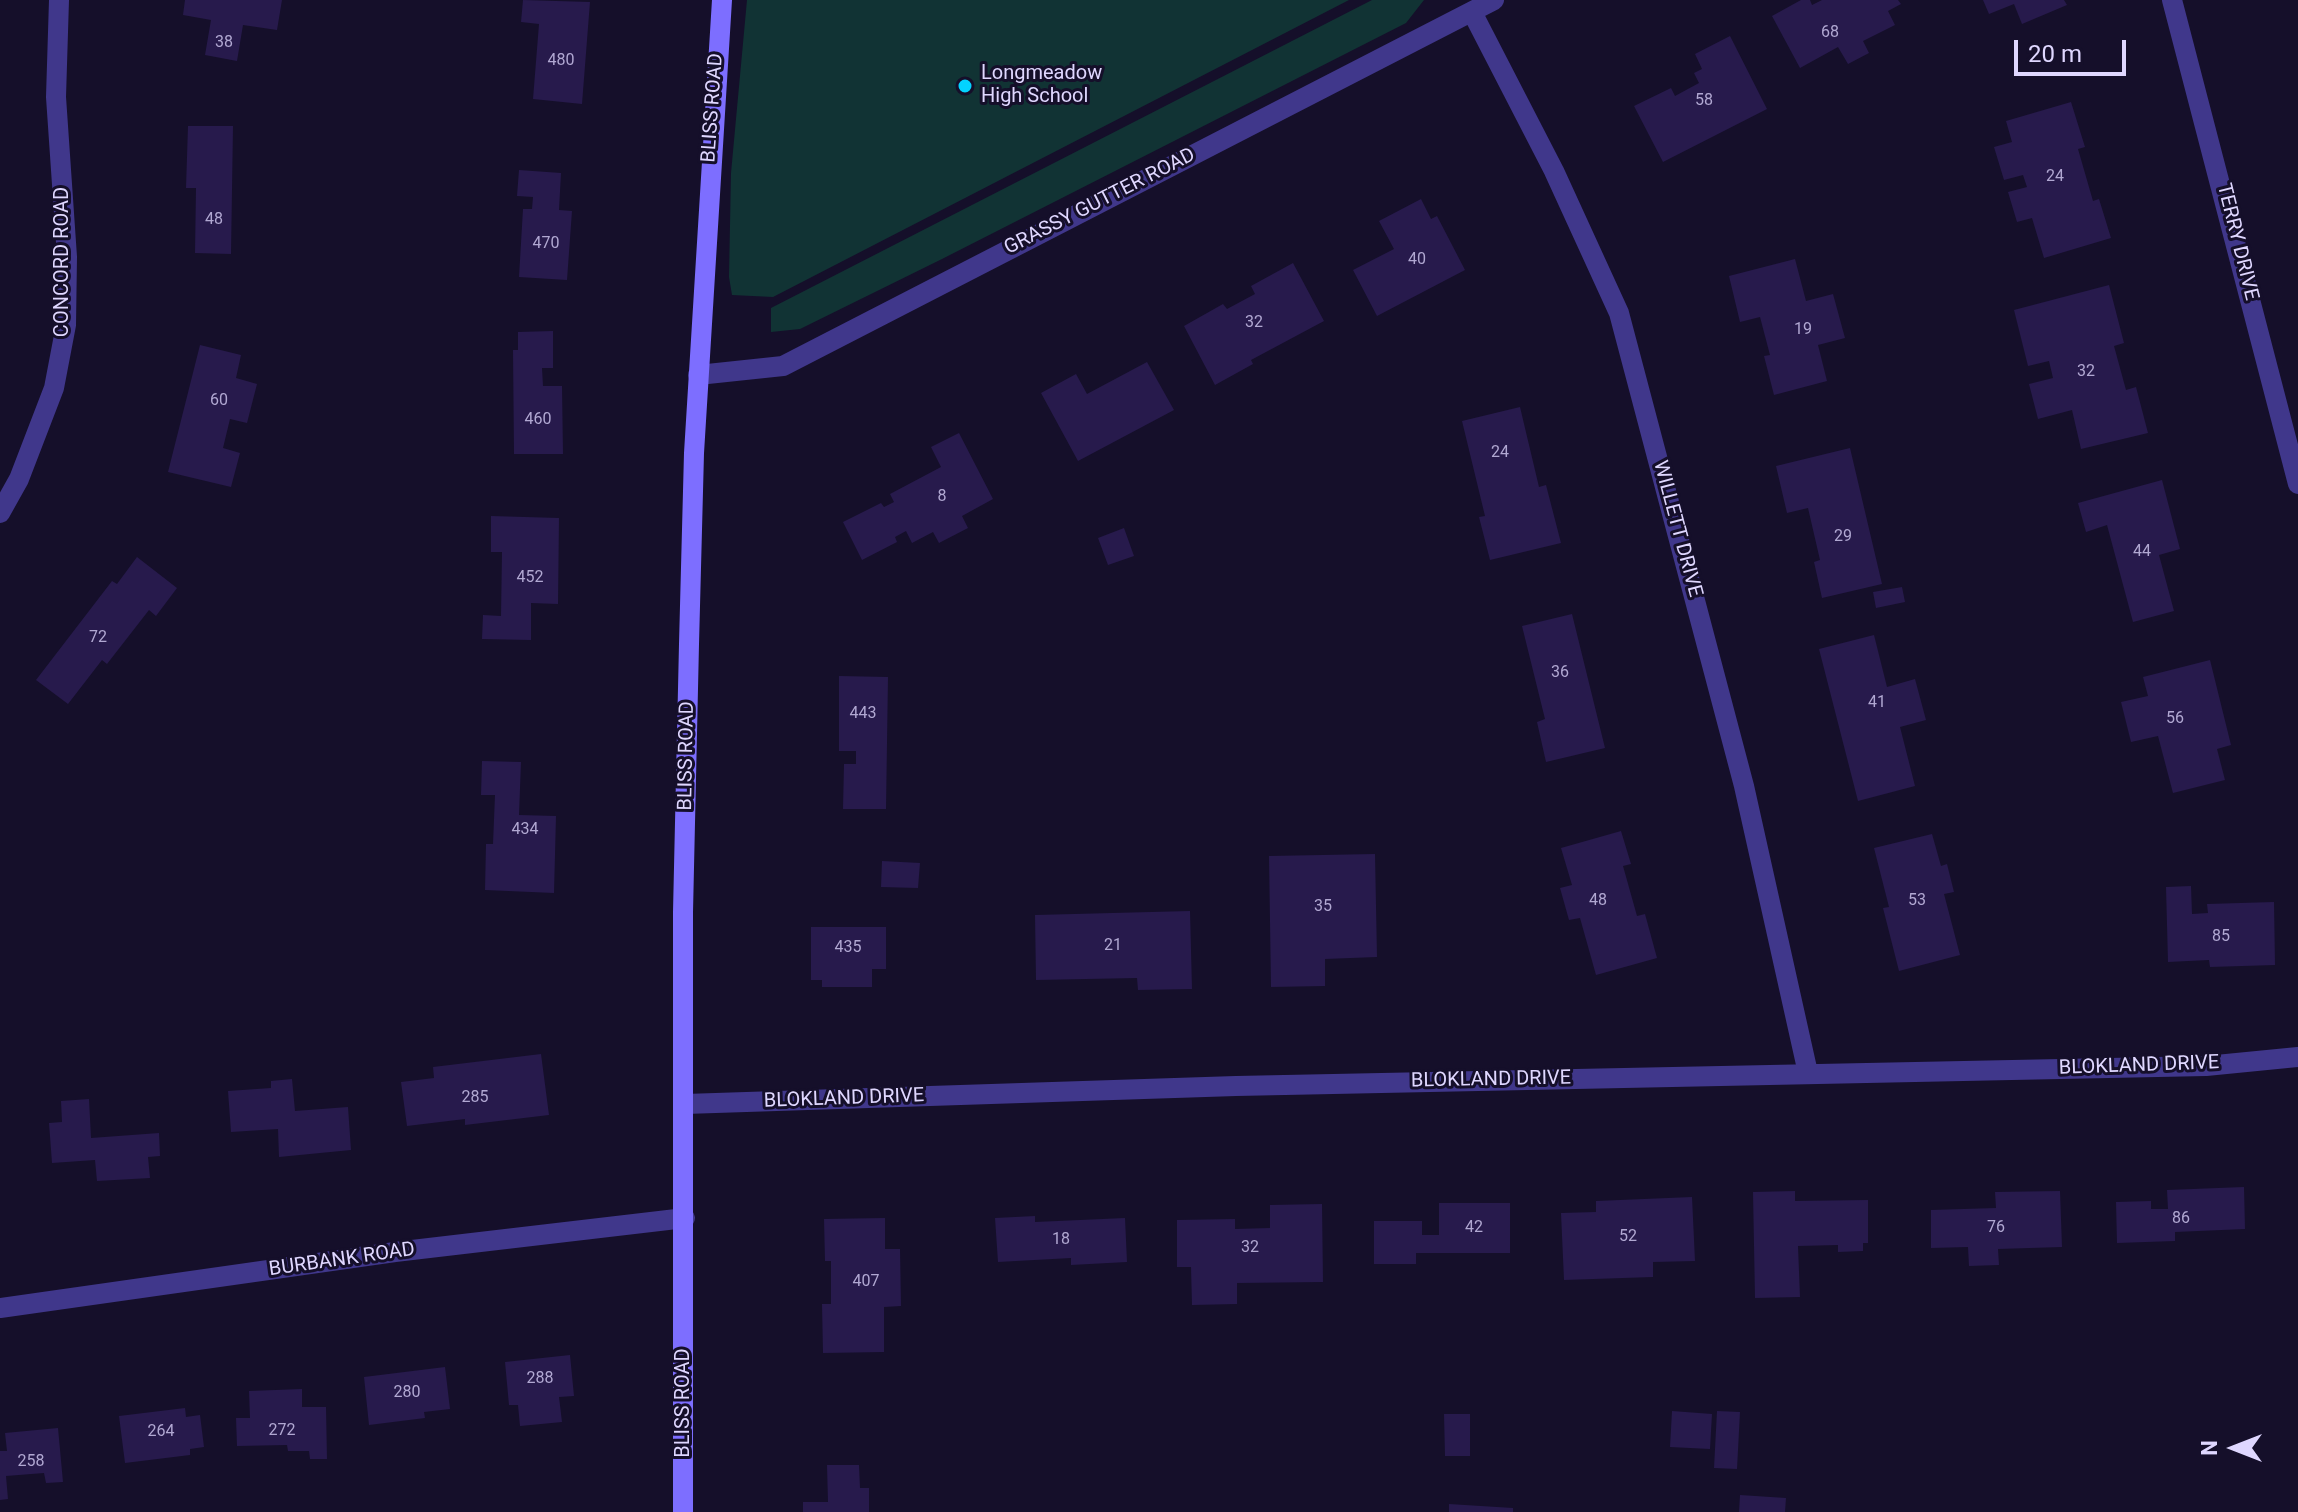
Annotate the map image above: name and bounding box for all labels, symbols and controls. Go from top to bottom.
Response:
house number: 68 [1821,23,1839,43]
scale bar [2018,24,2130,74]
house number: 38 [215,33,233,53]
text: 20 m [2028,40,2082,68]
house number: 480 [548,51,574,71]
street label: BLISS ROAD [697,53,729,163]
place label: Longmeadow High School [981,62,1102,109]
marker: Longmeadow High School [956,77,974,95]
house number: 58 [1695,91,1713,111]
street label: GRASSY GUTTER ROAD [1001,143,1199,261]
house number: 24 [2046,167,2064,187]
street label: TERRY DRIVE [2211,181,2263,303]
street label: CONCORD ROAD [51,187,75,337]
house number: 48 [205,210,223,230]
house number: 470 [533,234,559,254]
house number: 40 [1408,250,1426,270]
house number: 32 [1245,313,1263,333]
house number: 19 [1794,320,1812,340]
house number: 32 [2077,362,2095,382]
house number: 60 [210,391,228,411]
house number: 460 [525,410,551,430]
house number: 24 [1491,443,1509,463]
street label: WILLETT DRIVE [1647,458,1707,600]
house number: 8 [938,487,946,507]
house number: 29 [1834,527,1852,547]
house number: 44 [2133,542,2151,562]
house number: 452 [517,568,543,588]
house number: 72 [89,628,107,648]
house number: 36 [1551,663,1569,683]
house number: 41 [1868,693,1886,713]
street label: BLISS ROAD [674,701,700,811]
house number: 443 [850,704,876,724]
house number: 56 [2166,709,2184,729]
house number: 434 [512,820,538,840]
house number: 48 [1589,891,1607,911]
house number: 53 [1908,891,1926,911]
house number: 35 [1314,897,1332,917]
house number: 85 [2212,927,2230,947]
house number: 21 [1104,936,1122,956]
house number: 435 [835,938,861,958]
street label: BLOKLAND DRIVE [2059,1051,2219,1081]
street label: BLOKLAND DRIVE [1411,1067,1571,1093]
street label: BLOKLAND DRIVE [764,1084,924,1114]
house number: 285 [462,1088,488,1108]
house number: 86 [2172,1209,2190,1229]
house number: 42 [1465,1218,1483,1238]
house number: 76 [1987,1218,2005,1238]
house number: 52 [1619,1227,1637,1247]
house number: 18 [1052,1230,1070,1250]
street label: BURBANK ROAD [268,1238,416,1282]
house number: 32 [1241,1238,1259,1258]
house number: 407 [853,1272,879,1292]
street label: BLISS ROAD [672,1348,696,1458]
house number: 288 [527,1369,553,1389]
house number: 280 [394,1383,420,1403]
north arrow [2194,1408,2274,1488]
house number: 272 [269,1421,295,1441]
house number: 264 [148,1422,174,1442]
text: N [2197,1440,2222,1456]
house number: 258 [18,1452,44,1472]

